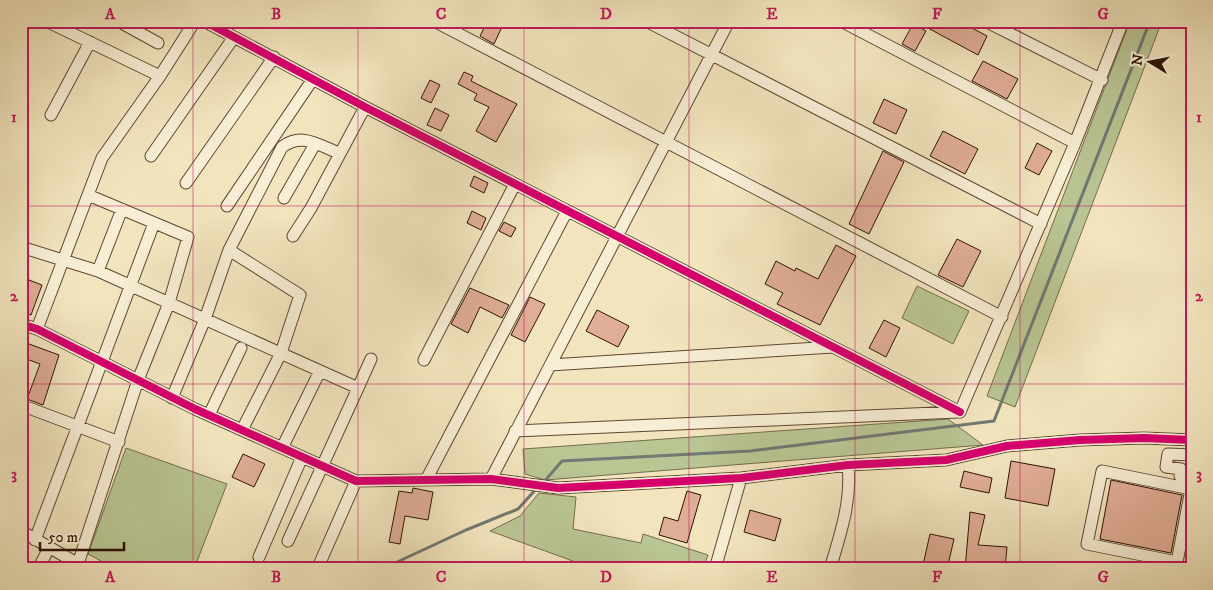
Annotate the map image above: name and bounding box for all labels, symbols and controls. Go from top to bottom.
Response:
text: A [104,4,116,24]
text: B [271,4,281,24]
text: C [436,4,446,24]
text: D [600,4,612,24]
text: E [766,4,778,24]
text: F [932,4,942,24]
text: G [1097,4,1109,24]
north arrow [1126,38,1176,88]
text: N [1128,52,1148,67]
text: 1 [11,107,17,127]
text: 1 [1196,107,1202,127]
text: 2 [10,286,19,306]
text: 2 [1195,286,1204,306]
text: 3 [11,464,17,484]
text: 3 [1196,464,1202,484]
scale bar [40,520,124,552]
text: 50 m [48,528,78,547]
text: A [104,567,116,587]
text: B [271,567,281,587]
text: C [436,567,446,587]
text: D [600,567,612,587]
text: E [766,567,778,587]
text: F [932,567,942,587]
text: G [1097,567,1109,587]

